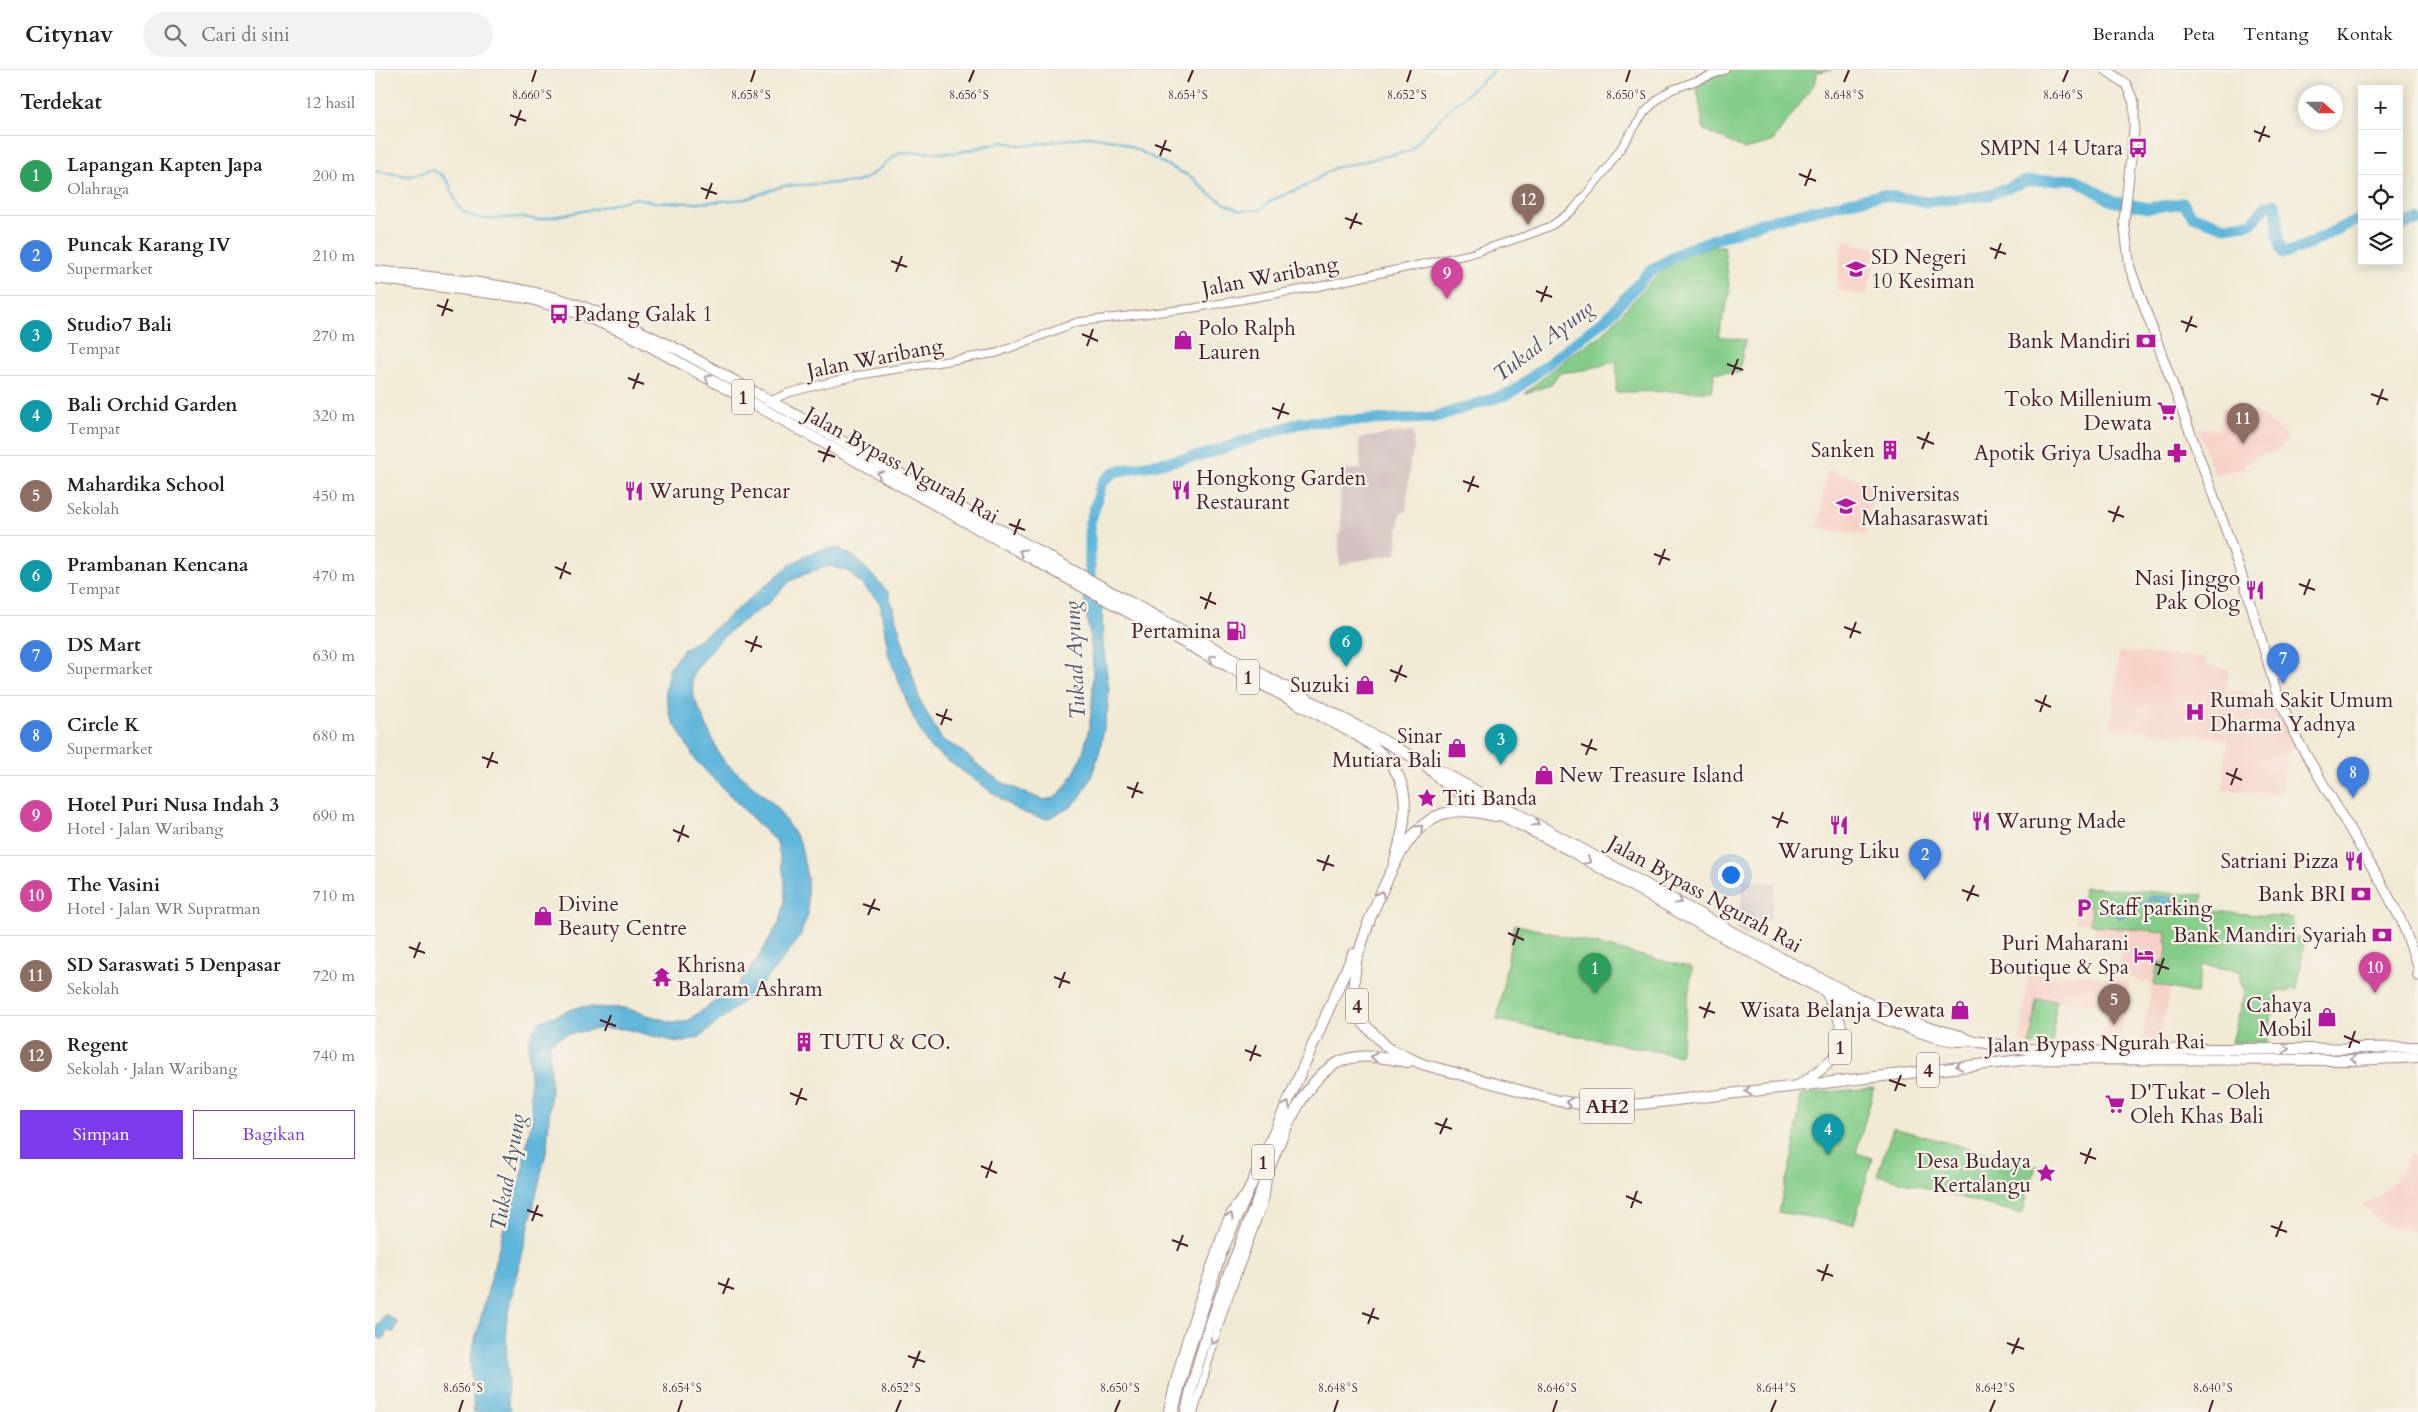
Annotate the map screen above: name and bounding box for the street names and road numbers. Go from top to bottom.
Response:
street label: Jalan Waribang [1197,249,1341,304]
street label: Jalan Waribang [802,331,946,386]
road number: 1 [732,380,754,414]
street label: Jalan Bypass Ngurah Rai [797,398,1004,531]
road number: 1 [1237,660,1259,694]
street label: Jalan Bypass Ngurah Rai [1600,827,1807,960]
road number: 4 [1346,988,1368,1024]
street label: Jalan Bypass Ngurah Rai [1984,1027,2205,1060]
road number: 1 [1829,1030,1851,1064]
road number: 4 [1917,1052,1939,1088]
road number: AH2 [1579,1088,1635,1124]
road number: 1 [1252,1144,1274,1180]

